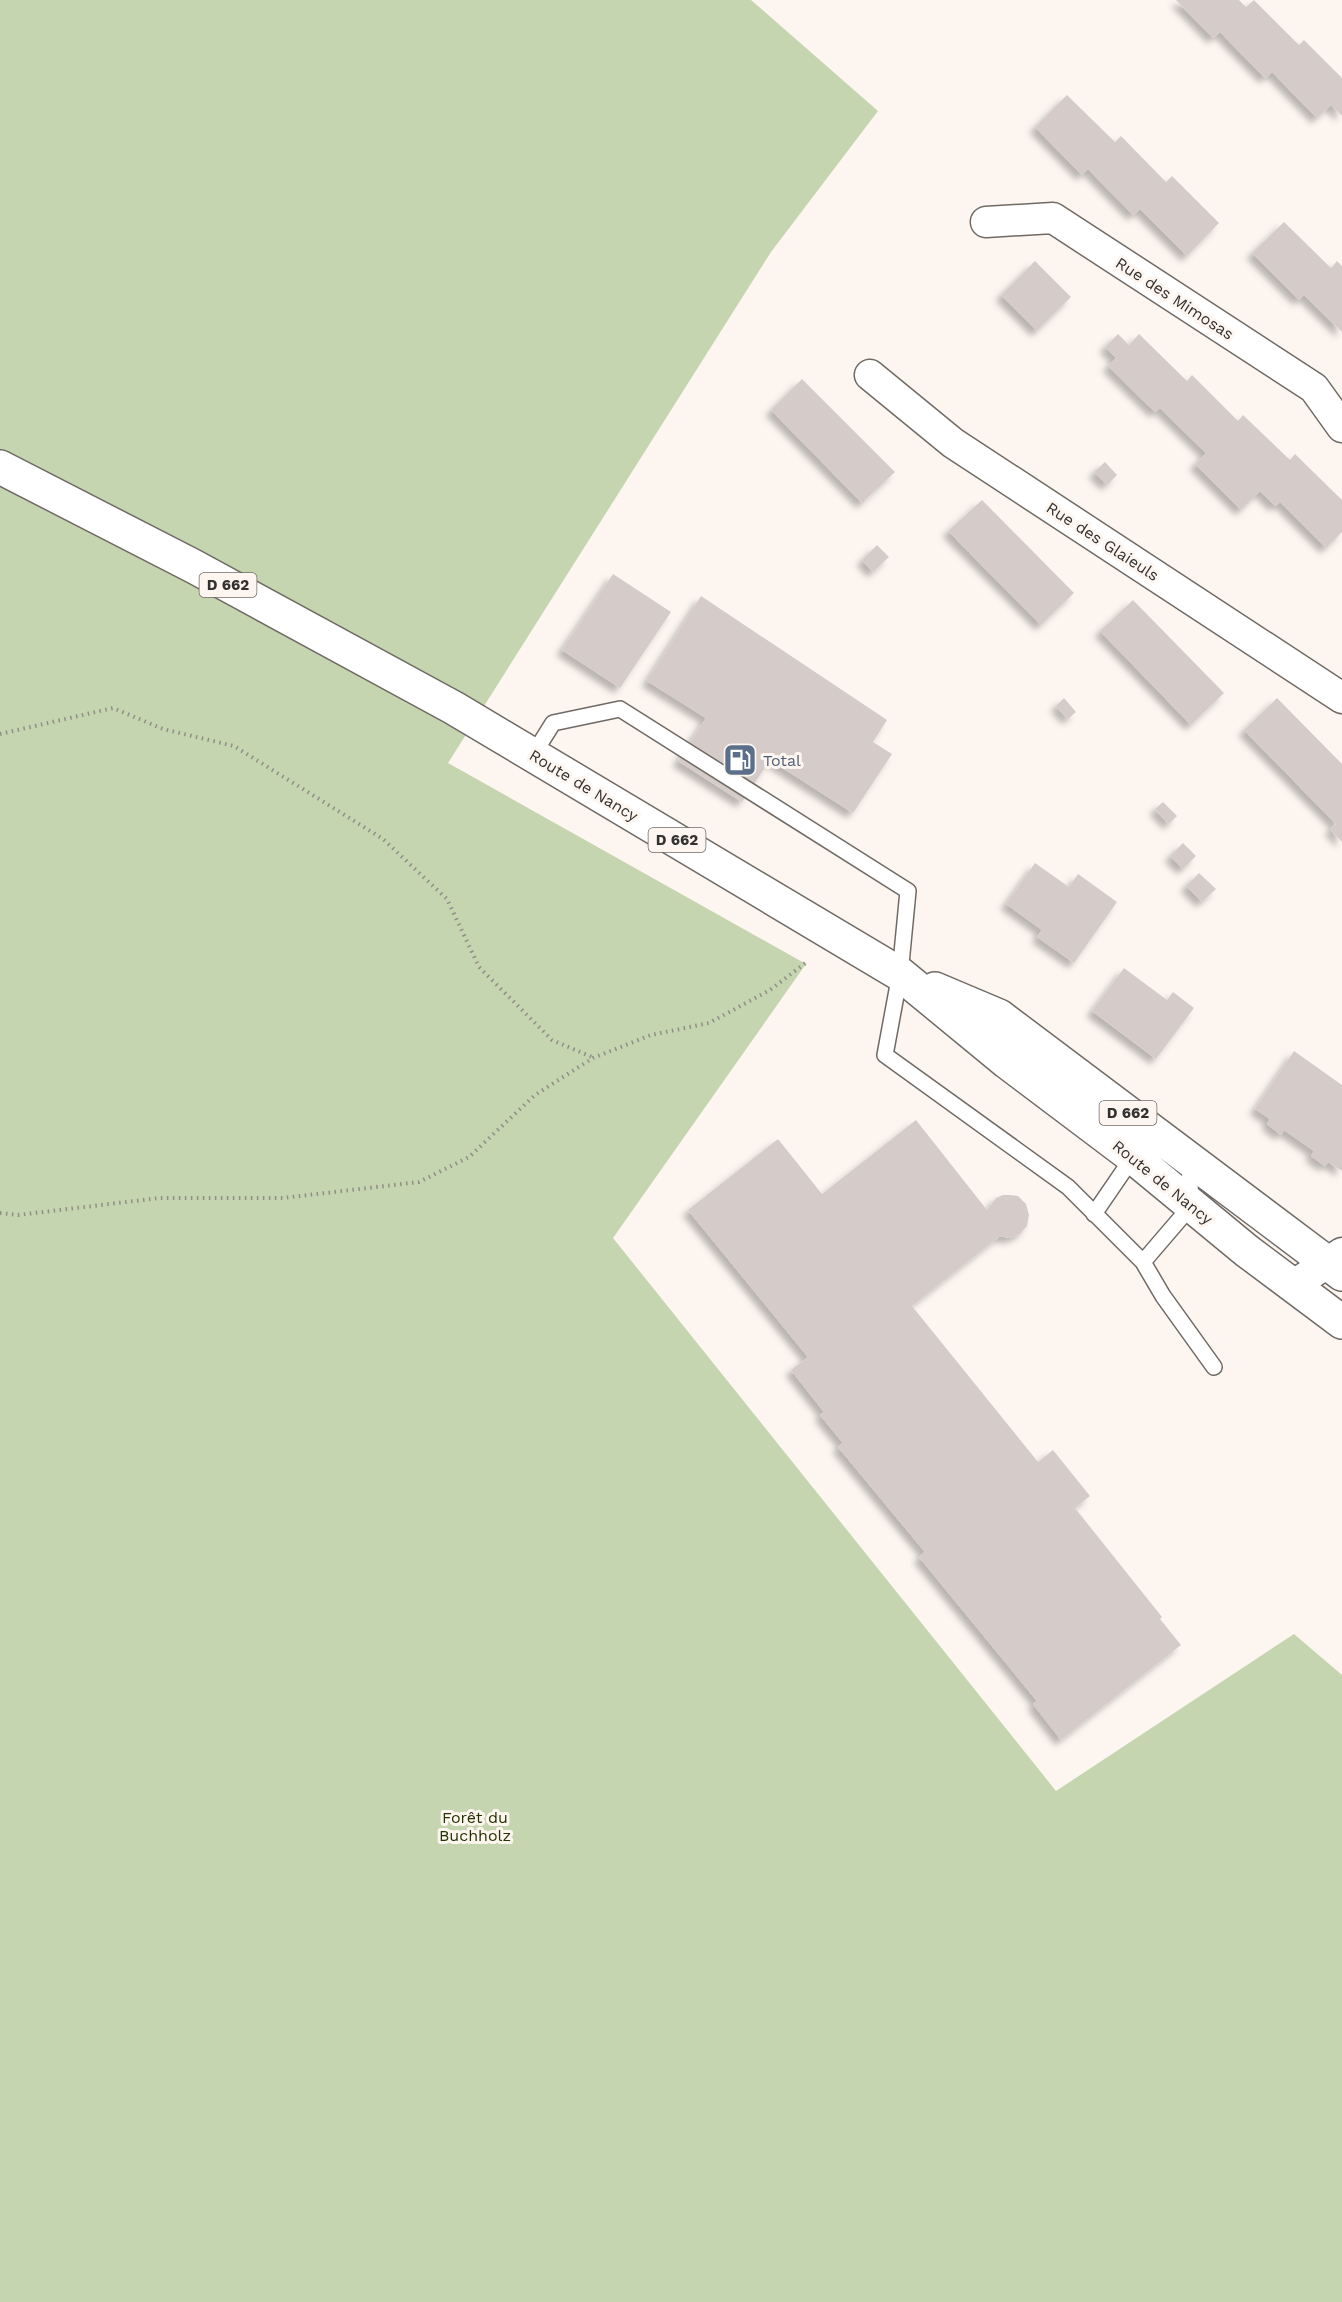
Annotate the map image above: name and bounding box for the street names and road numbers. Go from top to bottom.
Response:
street label: Rue des Mimosas [1112,253,1237,344]
street label: Rue des Glaieuls [1043,498,1163,585]
road number: D 662 [200,573,256,597]
street label: Route de Nancy [526,745,642,826]
road number: D 662 [648,828,706,852]
road number: D 662 [1100,1101,1156,1125]
street label: Route de Nancy [1109,1136,1217,1229]

